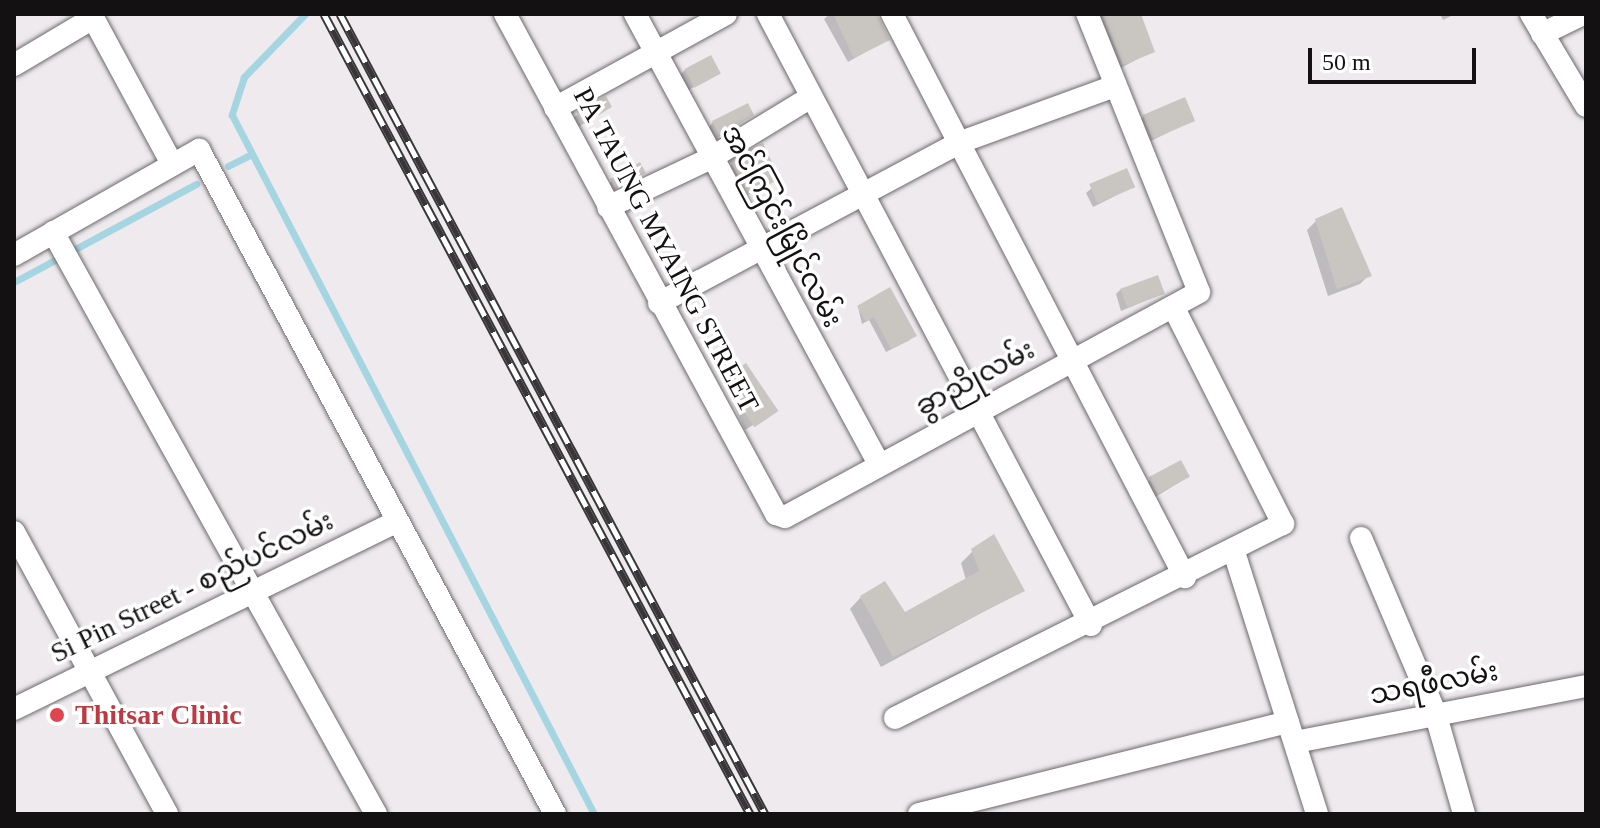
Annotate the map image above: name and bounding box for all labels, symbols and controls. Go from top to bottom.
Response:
scale bar [1312,32,1480,82]
text: 50 m [1322,49,1371,75]
street label: PA TAUNG MYAING STREET [566,81,766,419]
street label: အင်ကြင်းမြိုင်လမ်း [714,119,850,333]
street label: ခွာညိုလမ်း [910,333,1040,423]
street label: Si Pin Street - စည်ပင်လမ်း [45,504,339,670]
street label: သရဖီလမ်း [1367,654,1501,712]
place label: Thitsar Clinic [75,698,242,732]
marker: Thitsar Clinic [46,704,68,726]

